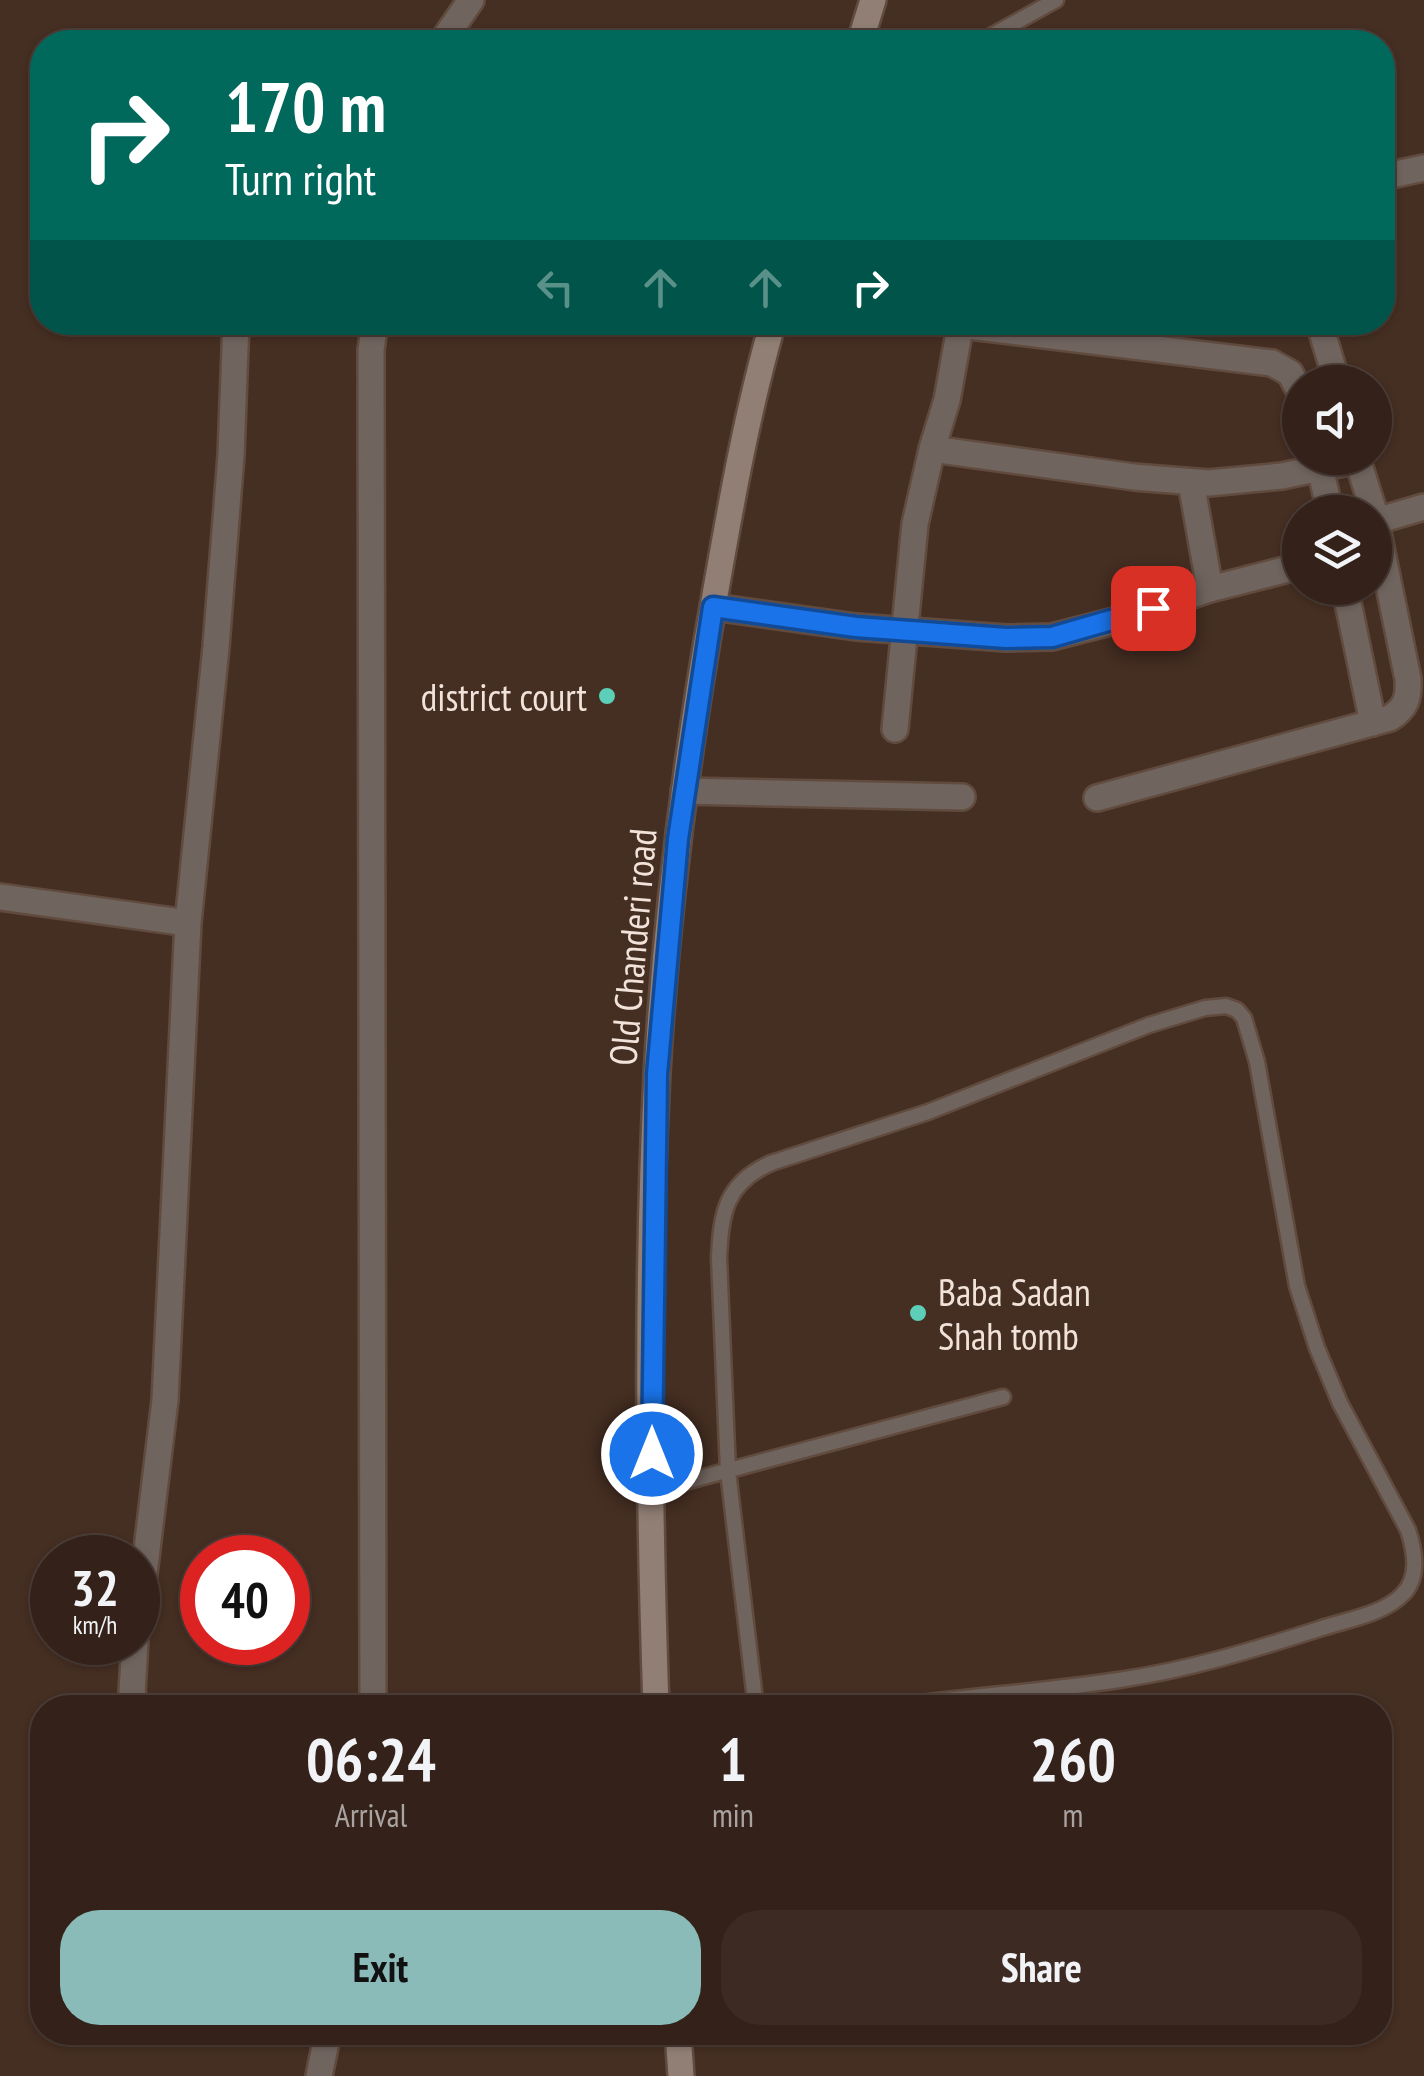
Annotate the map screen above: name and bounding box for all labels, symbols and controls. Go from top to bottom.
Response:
text: 170 m [225,61,386,151]
icon: right [60,70,190,200]
text: Turn right [225,149,376,207]
icon: left [528,260,583,315]
icon: ahead [633,260,688,315]
icon: ahead [738,260,793,315]
icon: right [843,260,898,315]
map controls [1282,365,1392,605]
button: sound [1282,365,1392,475]
button: layers [1282,495,1392,605]
pin [1111,566,1196,651]
icon: arrive [1126,581,1181,636]
place label: district court [421,672,588,721]
marker: district court [596,685,618,707]
street label: Old Chanderi road [597,827,667,1067]
place label: Baba Sadan Shah tomb [938,1267,1091,1360]
marker: Baba Sadan Shah tomb [907,1302,929,1324]
position arrow [600,1402,704,1506]
speed limit sign: 40 [180,1535,310,1665]
text: 32 [71,1555,119,1620]
text: km/h [73,1609,117,1641]
text: 06:24 [306,1720,436,1798]
text: 1 [719,1720,747,1798]
text: 260 [1030,1720,1116,1798]
text: Arrival [335,1794,407,1836]
text: min [712,1794,754,1836]
text: m [1062,1794,1083,1836]
button: Exit [60,1910,701,2025]
button: Share [721,1910,1362,2025]

